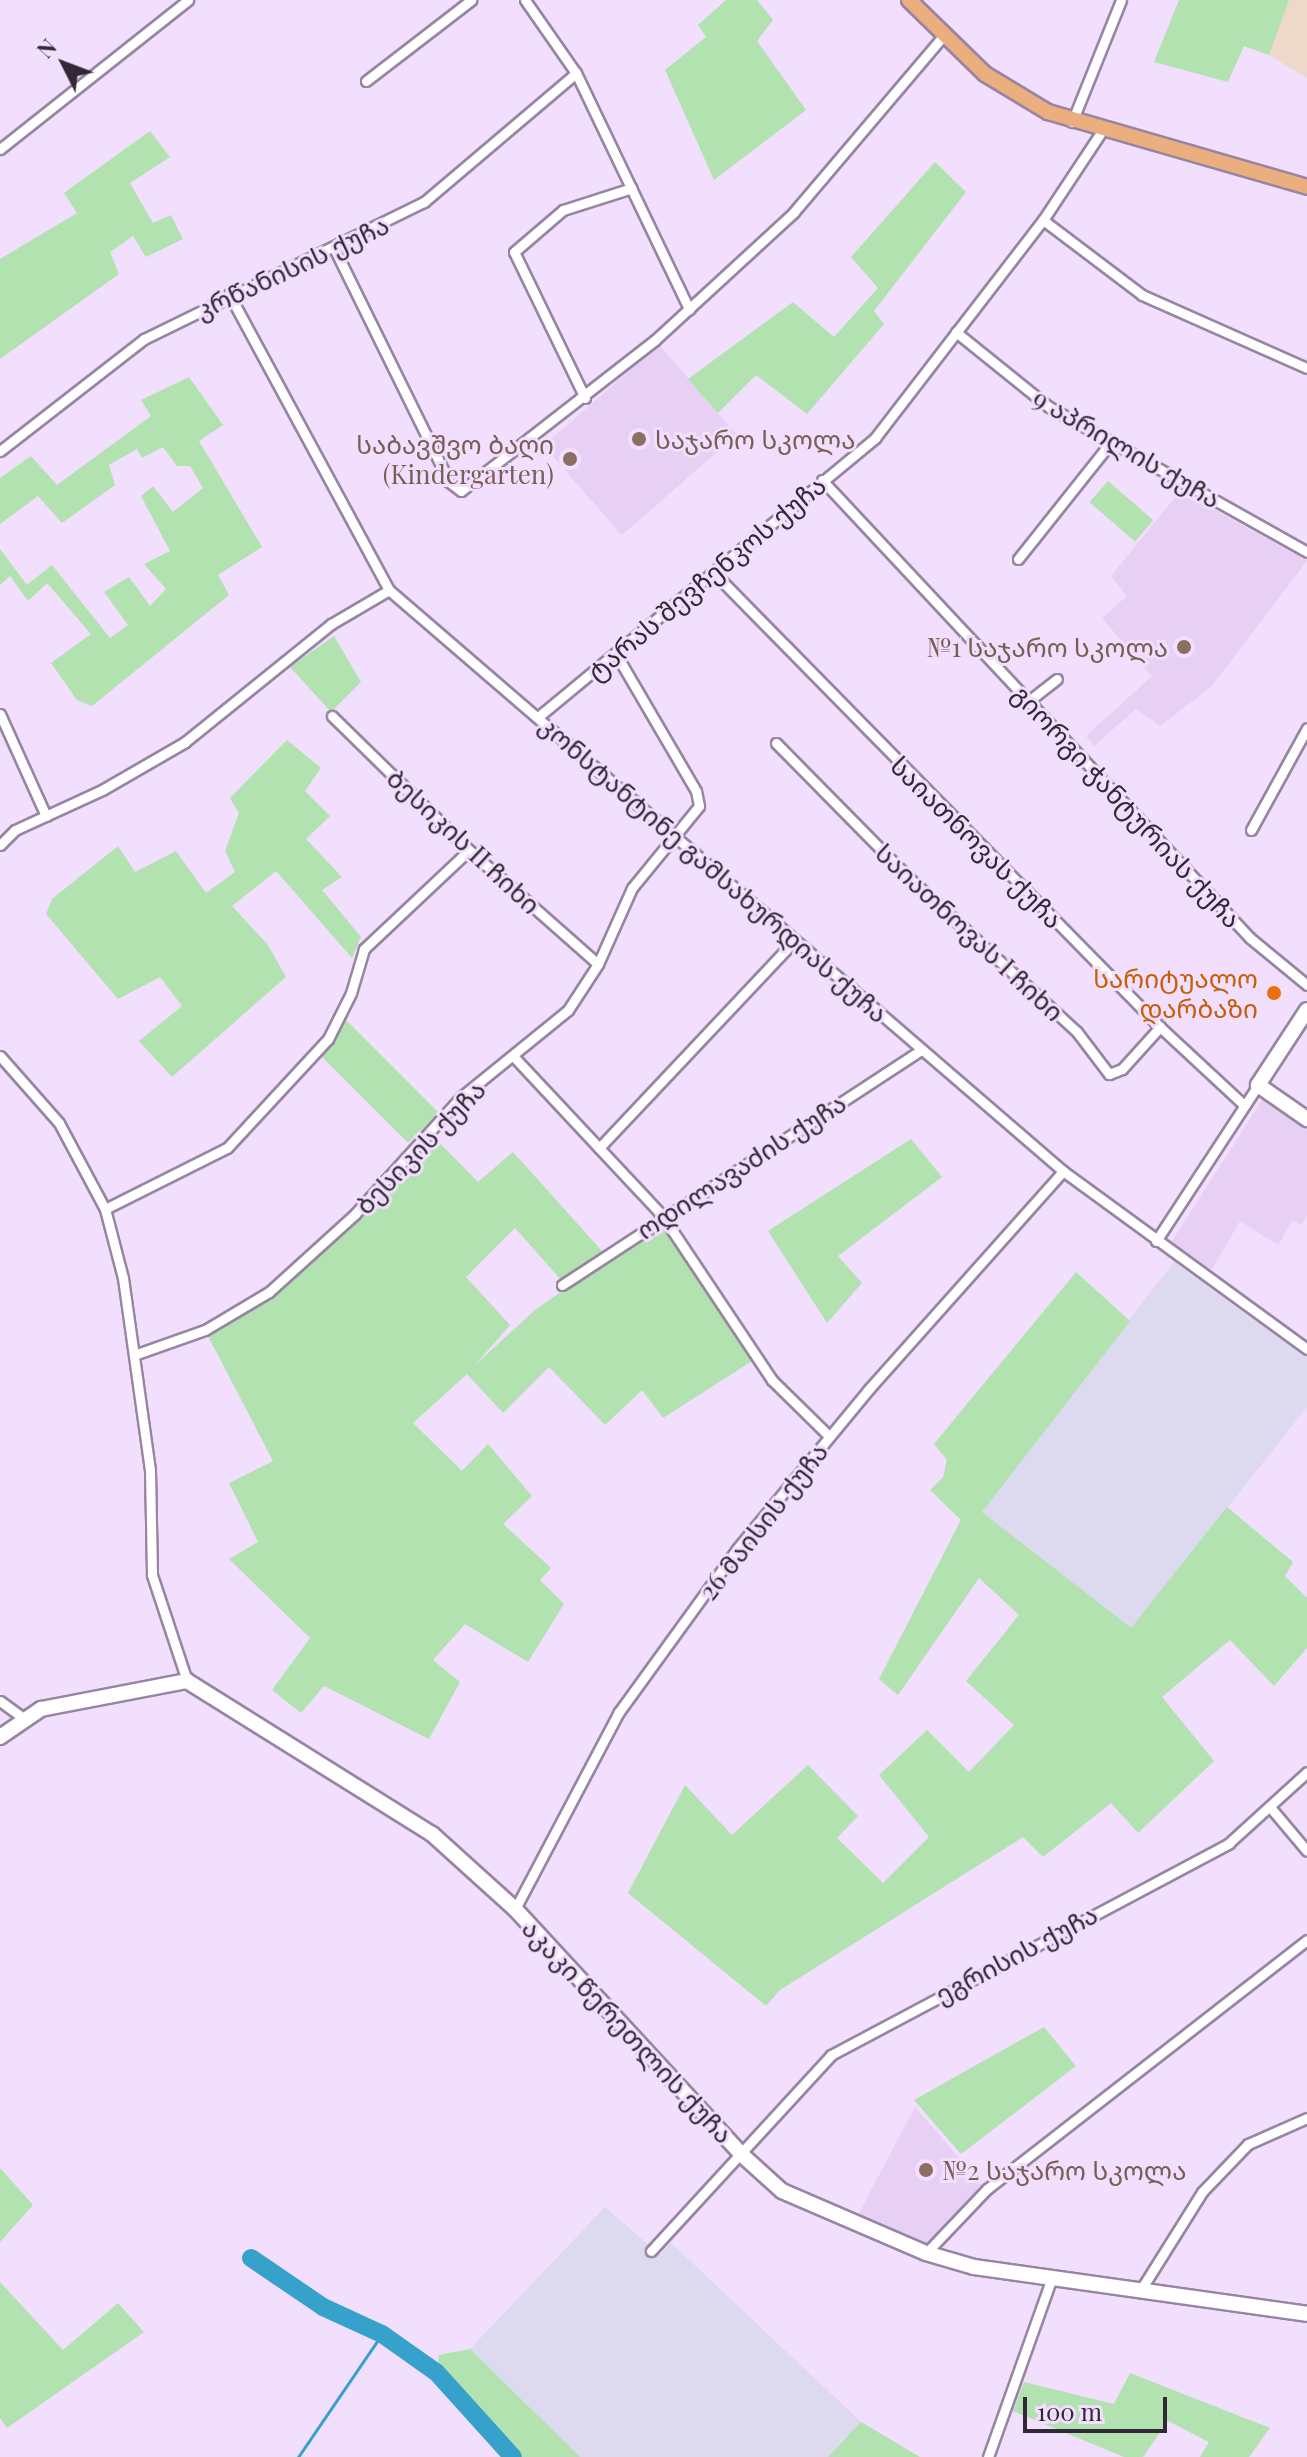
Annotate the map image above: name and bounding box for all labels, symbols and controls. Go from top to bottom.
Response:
north arrow [24,24,104,104]
text: N [30,32,63,64]
street label: კრწანისის ქუჩა [190,209,394,325]
street label: 9 აპრილის ქუჩა [1028,382,1226,514]
place label: საჯარო სკოლა [655,423,855,455]
place label: საბავშვო ბაღი (Kindergarten) [356,428,554,490]
marker: საჯარო სკოლა [630,430,648,448]
marker: საბავშვო ბაღი (Kindergarten) [561,450,579,468]
street label: ტარას შევჩენკოს ქუჩა [580,469,832,687]
place label: №1 საჯარო სკოლა [926,631,1168,663]
marker: №1 საჯარო სკოლა [1175,638,1193,656]
street label: გიორგი ჭანტურიას ქუჩა [1006,678,1248,934]
street label: კონსტანტინე გამსახურდიას ქუჩა [533,709,895,1029]
street label: საიათნოვას ქუჩა [885,750,1069,934]
street label: ბესიკის II ჩიხი [381,762,547,920]
street label: საიათნოვას I ჩიხი [869,837,1071,1027]
place label: სარიტუალო დარბაზი [1093,962,1258,1024]
marker: სარიტუალო დარბაზი [1265,984,1283,1002]
street label: ბესიკის ქუჩა [348,1074,492,1220]
street label: ოდილავაძის ქუჩა [630,1087,852,1245]
street label: 26 მაისის ქუჩა [692,1436,834,1606]
street label: ეგრისის ქუჩა [929,1898,1103,2010]
street label: აკაკი წერეთლის ქუჩა [516,1913,740,2149]
place label: №2 საჯარო სკოლა [942,2154,1186,2186]
marker: №2 საჯარო სკოლა [917,2161,935,2179]
scale bar [1027,2381,1171,2431]
text: 100 m [1037,2395,1102,2427]

